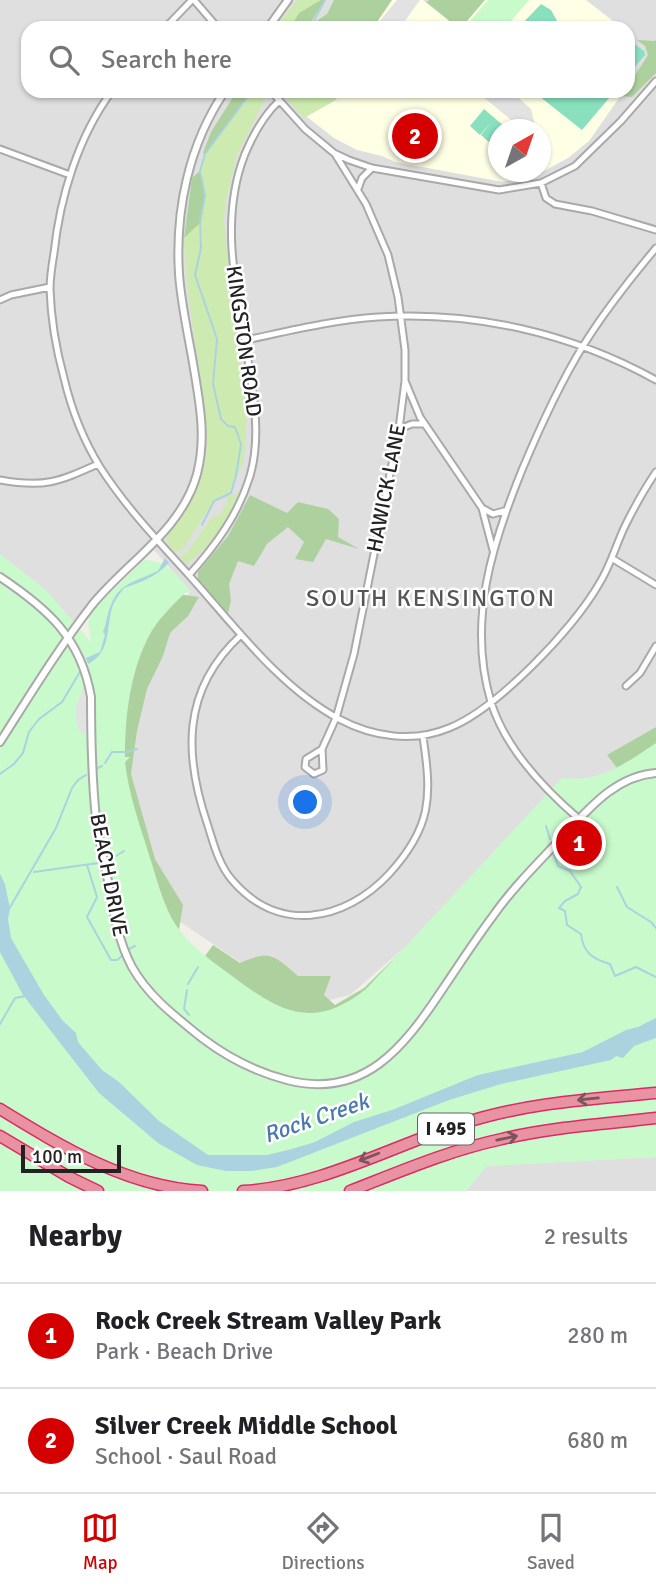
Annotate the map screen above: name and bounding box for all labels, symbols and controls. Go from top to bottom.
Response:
search box [21,21,635,98]
icon: search [45,41,83,79]
text: Search here [101,44,232,76]
pin: 2 [392,110,438,162]
north arrow [488,119,551,182]
street label: KINGSTON ROAD [221,264,267,418]
street label: HAWICK LANE [361,422,411,554]
district label: SOUTH KENSINGTON [306,583,556,613]
your location [288,785,322,819]
street label: BEACH DRIVE [84,811,134,939]
pin: 1 [556,817,602,869]
water label: Rock Creek [260,1086,375,1150]
one-way arrow [577,1093,600,1106]
road number: I 495 [418,1114,474,1144]
one-way arrow [495,1130,518,1144]
scale bar [21,1142,121,1174]
text: 100 m [32,1145,82,1169]
one-way arrow [359,1152,381,1165]
text: Nearby [28,1218,122,1255]
text: 2 results [544,1222,628,1251]
text: Rock Creek Stream Valley Park [95,1305,441,1337]
text: 1 [45,1321,57,1350]
text: 280 m [567,1321,628,1350]
text: Park · Beach Drive [95,1337,273,1366]
text: Silver Creek Middle School [95,1410,397,1442]
text: 2 [45,1426,57,1455]
text: 680 m [567,1426,628,1455]
text: School · Saul Road [95,1442,277,1471]
tab: Map [81,1509,119,1575]
tab: Directions [282,1509,365,1575]
tab: Saved [527,1509,575,1575]

